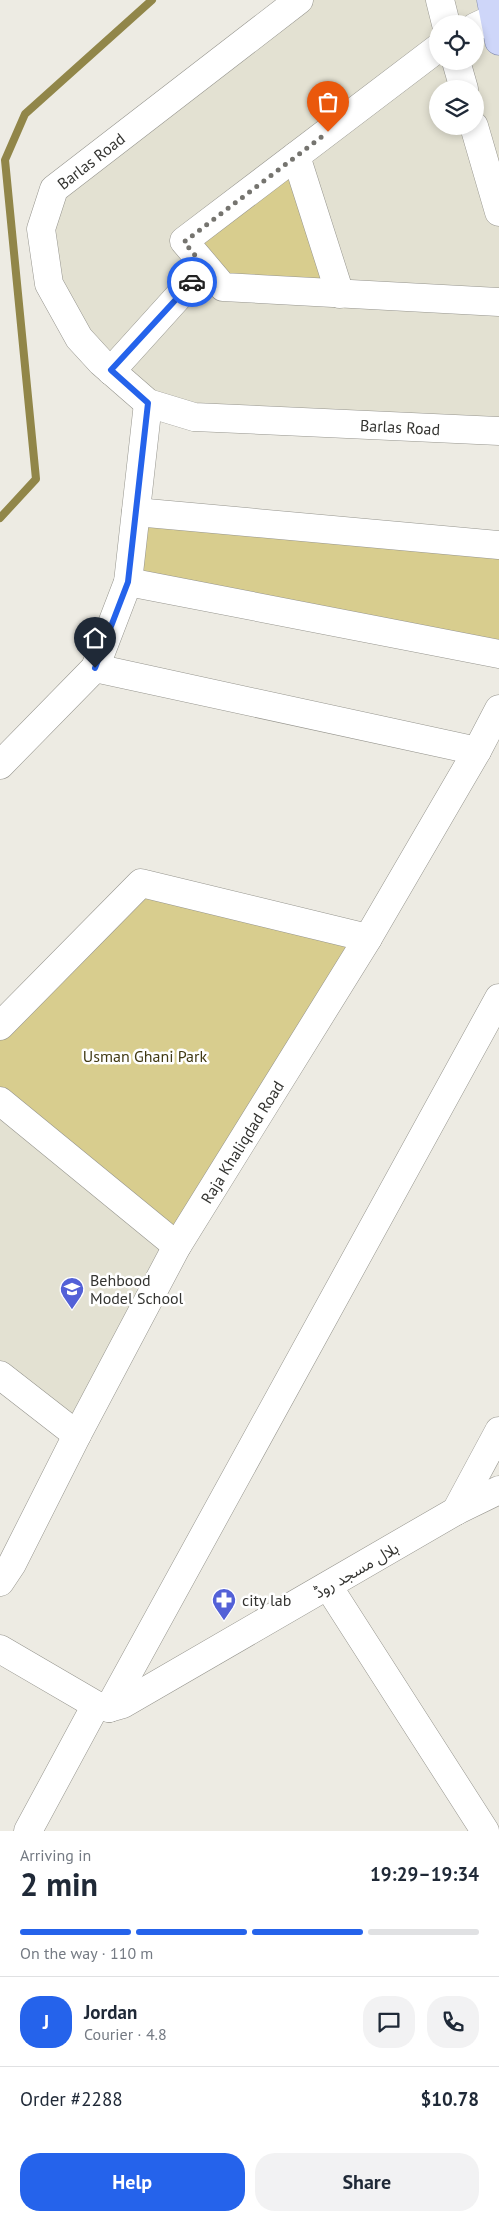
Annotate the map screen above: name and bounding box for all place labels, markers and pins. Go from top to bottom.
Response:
pin [307,81,349,132]
pin [74,617,116,668]
place label: Behbood Model School [90,1270,184,1308]
school or university icon: Behbood Model School [59,1276,85,1310]
pharmacy icon: city lab [211,1587,237,1621]
place label: city lab [242,1590,291,1610]

